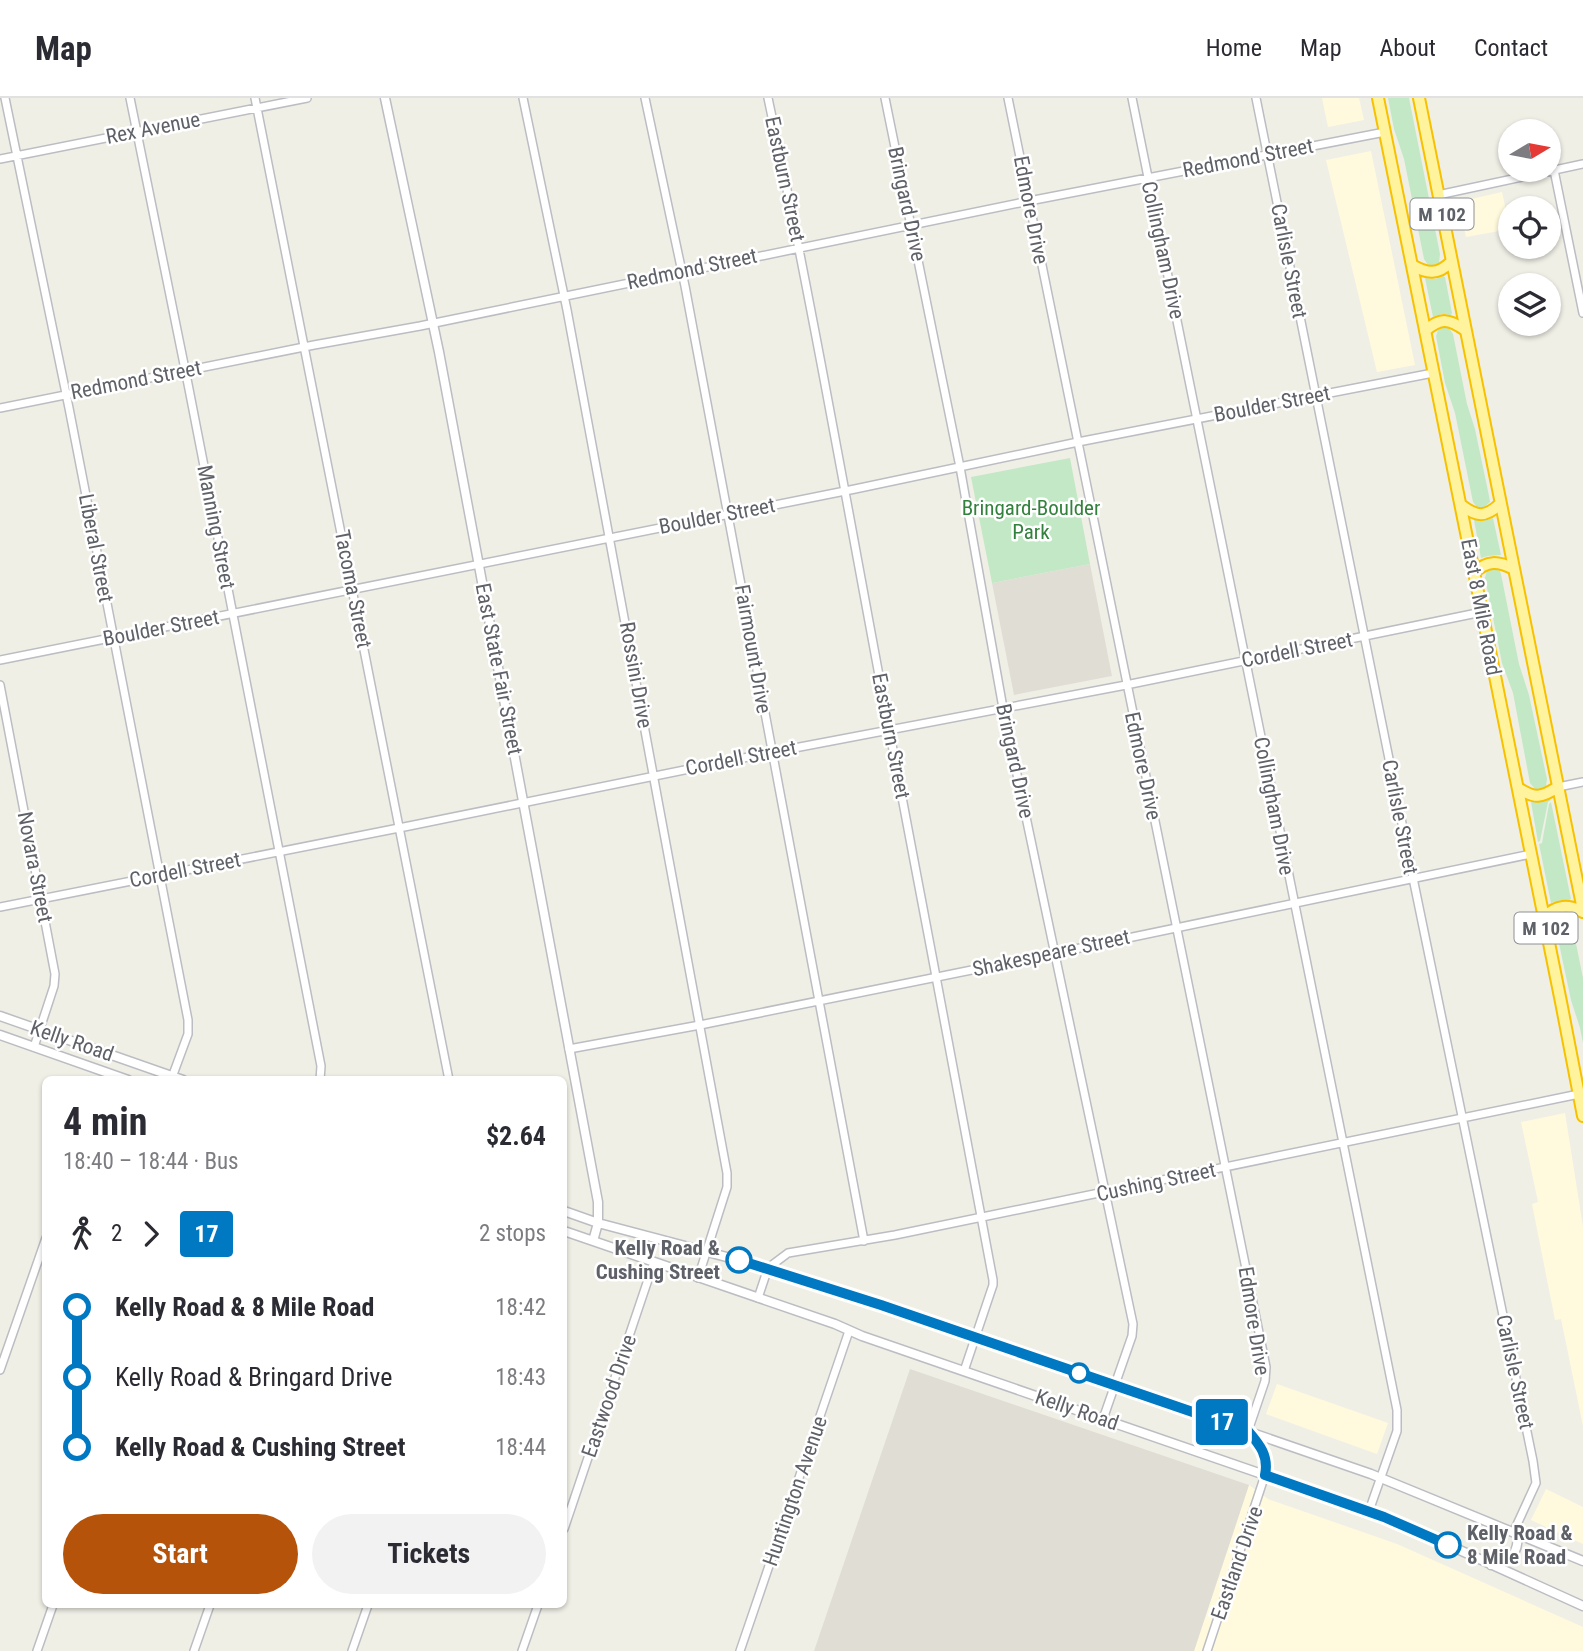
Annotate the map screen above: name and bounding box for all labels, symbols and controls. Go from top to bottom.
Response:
text: Map [35,29,92,68]
text: Home [1206,34,1262,62]
text: Map [1300,34,1342,62]
text: About [1380,34,1436,62]
text: Contact [1474,34,1548,62]
street label: Rex Avenue [104,107,202,149]
street label: Eastburn Street [760,114,810,244]
north arrow [1498,119,1561,182]
map controls [1498,119,1561,336]
street label: Redmond Street [1181,134,1315,182]
street label: Bringard Drive [883,144,931,264]
street label: Edmore Drive [1009,154,1053,266]
street label: Collingham Drive [1137,179,1189,321]
button: locate [1498,196,1561,259]
road number: M 102 [1410,198,1474,230]
street label: Carlisle Street [1266,202,1312,320]
street label: Redmond Street [625,243,759,295]
button: layers [1498,273,1561,336]
street label: Redmond Street [69,356,203,404]
street label: Boulder Street [1212,381,1332,427]
street label: Manning Street [192,463,240,591]
street label: Liberal Street [74,492,118,604]
street label: Boulder Street [657,493,777,539]
park label: Bringard-Boulder Park [962,496,1100,544]
street label: Tacoma Street [330,528,376,650]
street label: East 8 Mile Road [1456,537,1506,677]
street label: East State Fair Street [471,581,527,757]
street label: Fairmount Drive [730,583,776,716]
street label: Boulder Street [101,605,221,651]
street label: Rossini Drive [615,620,657,730]
street label: Cordell Street [1239,627,1355,673]
street label: Eastburn Street [867,671,915,801]
street label: Bringard Drive [991,701,1039,821]
street label: Edmore Drive [1120,710,1166,822]
street label: Cordell Street [683,735,799,781]
street label: Collingham Drive [1249,735,1299,877]
street label: Carlisle Street [1377,758,1423,876]
street label: Novara Street [12,810,58,924]
street label: Cordell Street [127,847,243,893]
road number: M 102 [1514,912,1578,944]
street label: Shakespeare Street [970,925,1132,981]
street label: Kelly Road [27,1016,117,1066]
text: 4 min [63,1100,147,1144]
text: $2.64 [486,1121,546,1151]
text: 18:40 – 18:44 · Bus [63,1148,239,1175]
street label: Cushing Street [1094,1158,1218,1206]
icon: walk [63,1215,101,1253]
icon: forward [132,1215,170,1253]
text: 2 [111,1220,122,1247]
text: 17 [194,1220,219,1248]
text: 2 stops [479,1220,546,1247]
place label: Kelly Road & Cushing Street [596,1236,720,1284]
marker: Kelly Road & Cushing Street [726,1247,752,1273]
street label: Edmore Drive [1234,1265,1274,1377]
text: Kelly Road & 8 Mile Road [115,1292,375,1322]
text: 18:42 [495,1294,546,1321]
street label: Carlisle Street [1491,1313,1539,1431]
street label: Eastwood Drive [577,1331,641,1460]
text: Kelly Road & Bringard Drive [115,1362,392,1392]
unlabelled marker [1069,1363,1089,1383]
text: 18:43 [495,1364,546,1391]
street label: Kelly Road [1032,1385,1122,1435]
line badge: 17 [1190,1399,1254,1445]
text: 17 [1210,1408,1234,1436]
street label: Huntington Avenue [758,1413,832,1569]
text: Kelly Road & Cushing Street [115,1432,406,1462]
text: 18:44 [495,1434,546,1461]
street label: Eastland Drive [1206,1503,1268,1623]
button: Start [63,1514,298,1594]
button: Tickets [312,1514,546,1594]
place label: Kelly Road & 8 Mile Road [1467,1521,1573,1569]
marker: Kelly Road & 8 Mile Road [1435,1532,1461,1558]

